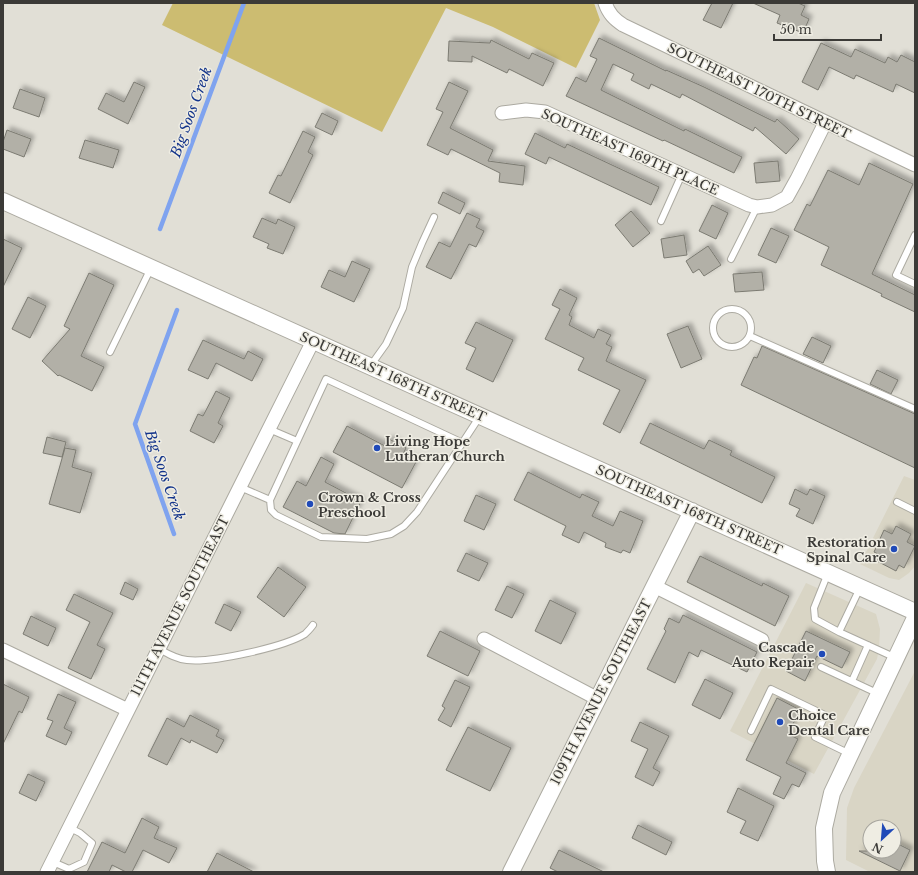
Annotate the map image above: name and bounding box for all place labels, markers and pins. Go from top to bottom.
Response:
place label: Living Hope Lutheran Church [385,433,506,465]
marker: Living Hope Lutheran Church [372,443,382,453]
place label: Crown & Cross Preschool [318,489,421,521]
marker: Crown & Cross Preschool [305,499,315,509]
place label: Restoration Spinal Care [807,534,887,566]
marker: Restoration Spinal Care [889,544,899,554]
place label: Cascade Auto Repair [731,639,815,671]
marker: Cascade Auto Repair [817,649,827,659]
place label: Choice Dental Care [788,707,870,739]
marker: Choice Dental Care [775,717,785,727]

